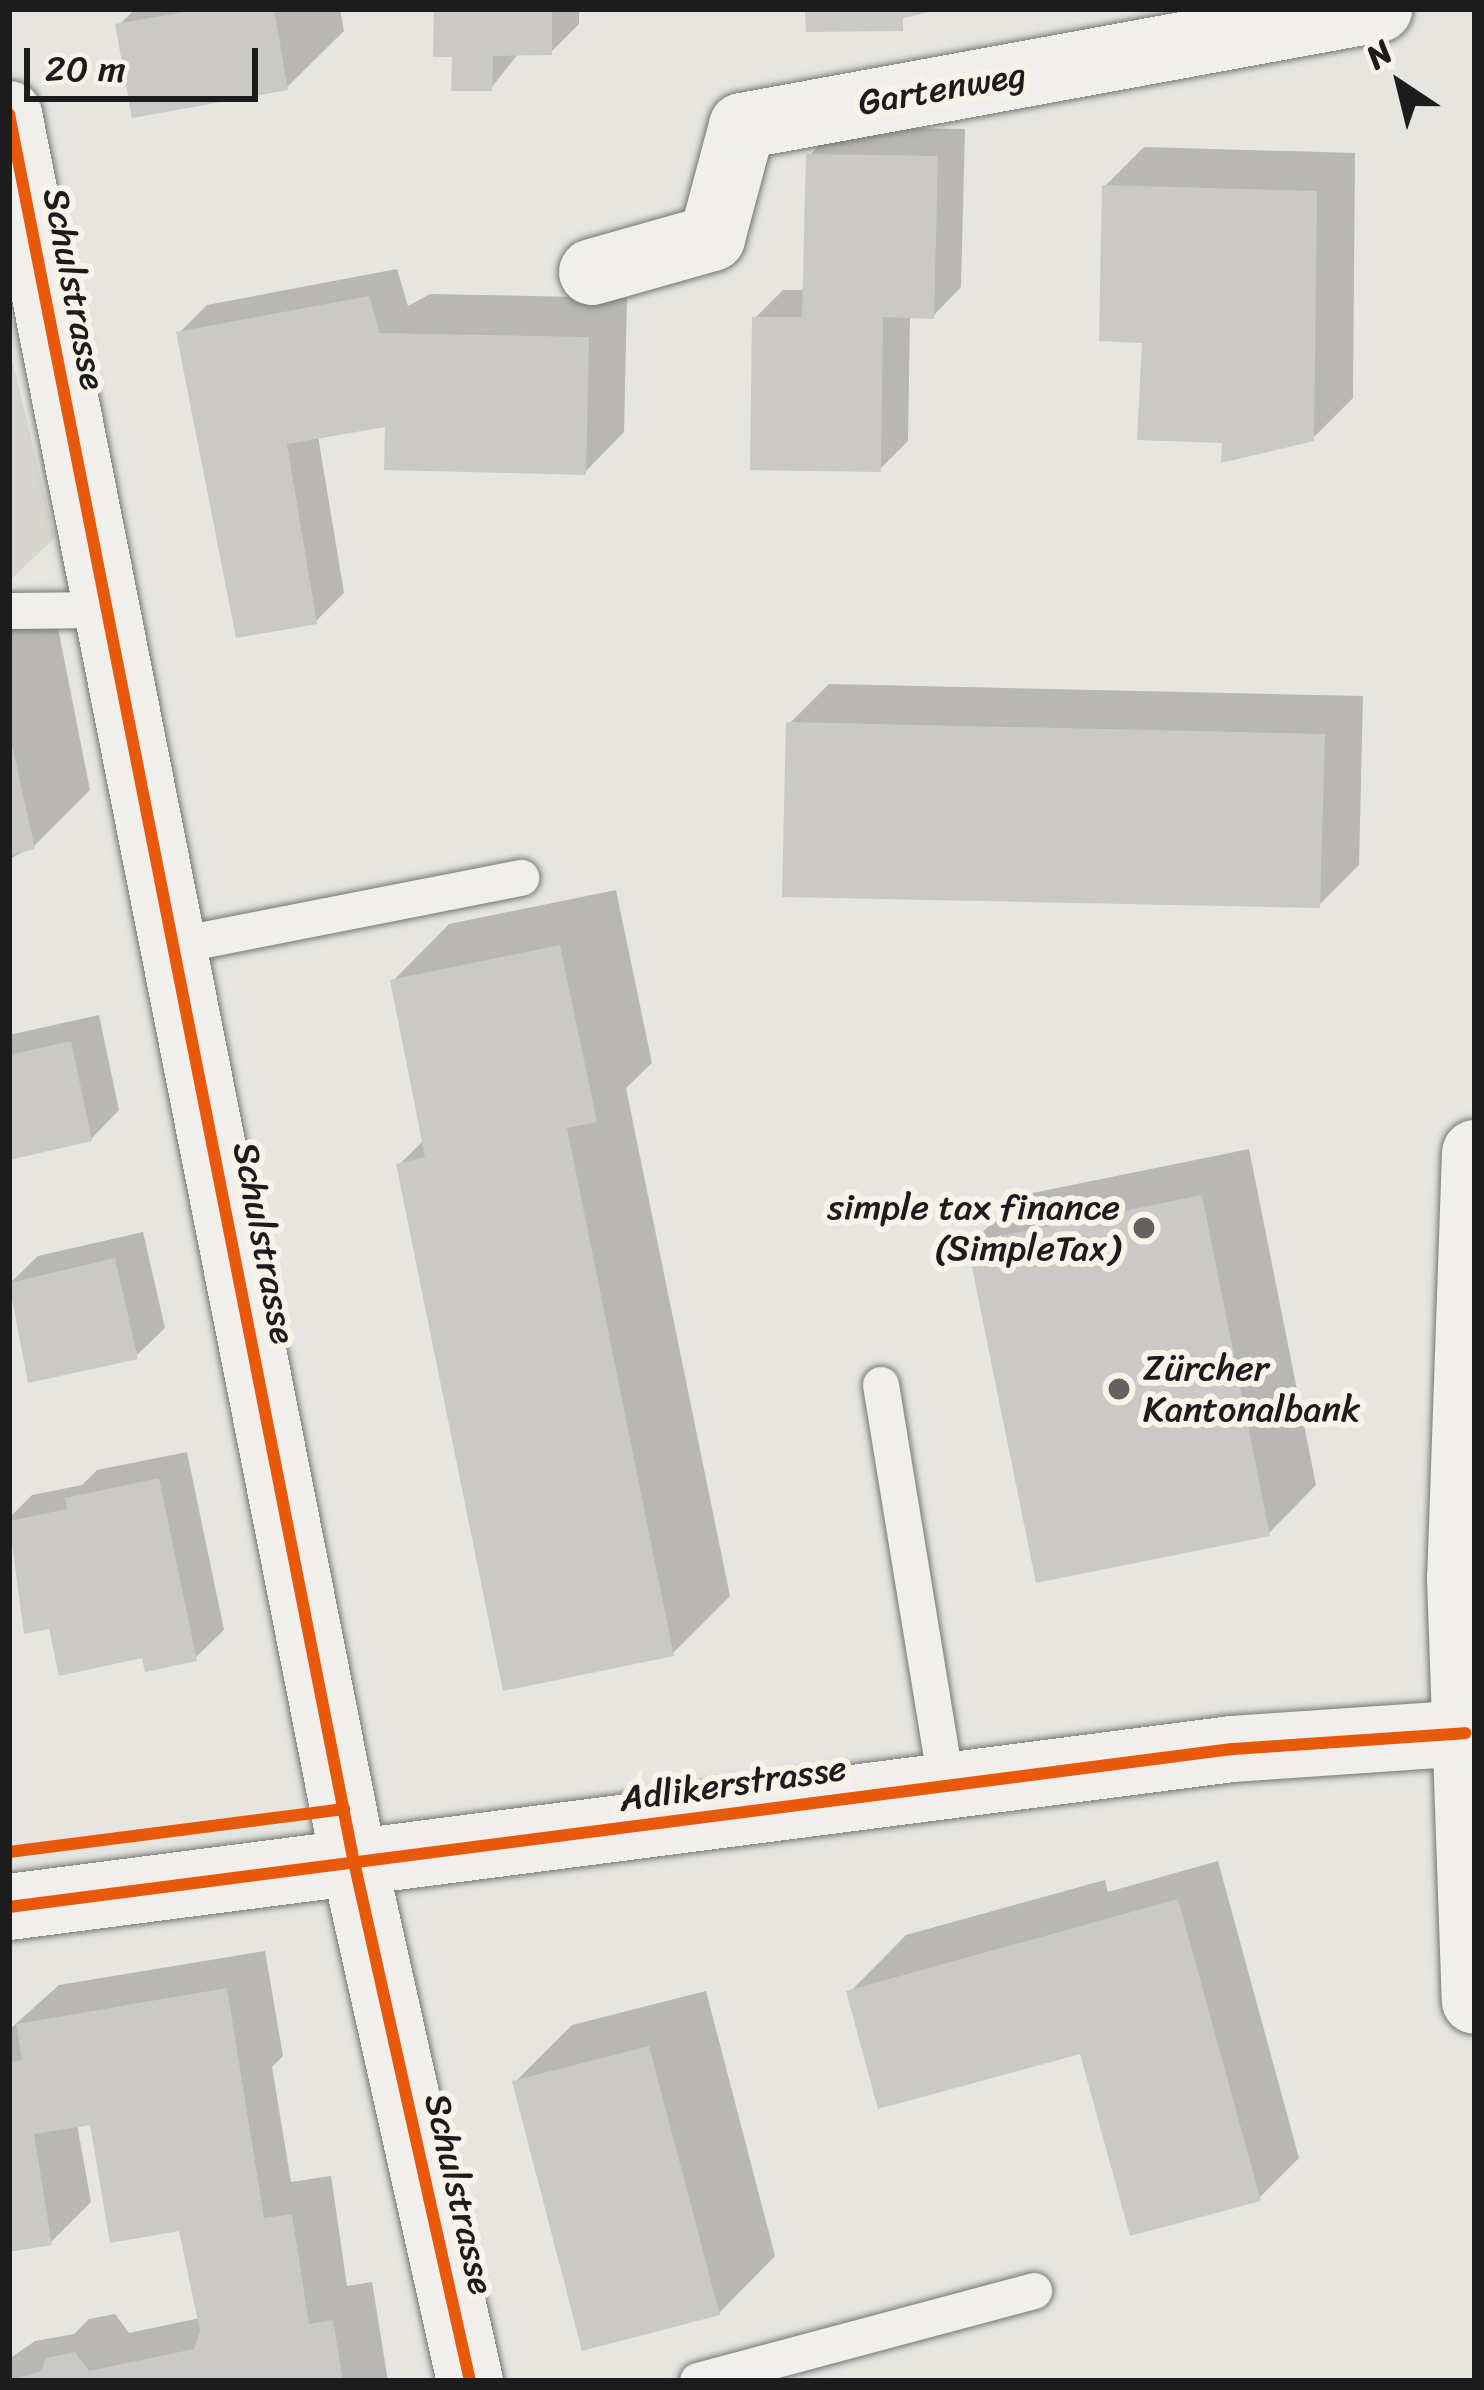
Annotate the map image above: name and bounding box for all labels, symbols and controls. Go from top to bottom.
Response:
scale bar [30,24,264,98]
north arrow [1340,24,1460,144]
text: N [1353,24,1405,85]
text: 20 m [45,37,126,101]
street label: Gartenweg [855,53,1029,125]
street label: Schulstrasse [33,184,115,394]
street label: Schulstrasse [223,1138,305,1348]
place label: simple tax finance (SimpleTax) [827,1185,1120,1270]
marker: simple tax finance (SimpleTax) [1131,1215,1157,1241]
place label: Zürcher Kantonalbank [1143,1346,1360,1431]
marker: Zürcher Kantonalbank [1106,1376,1132,1402]
street label: Adlikerstrasse [617,1747,849,1821]
street label: Schulstrasse [415,2089,503,2299]

